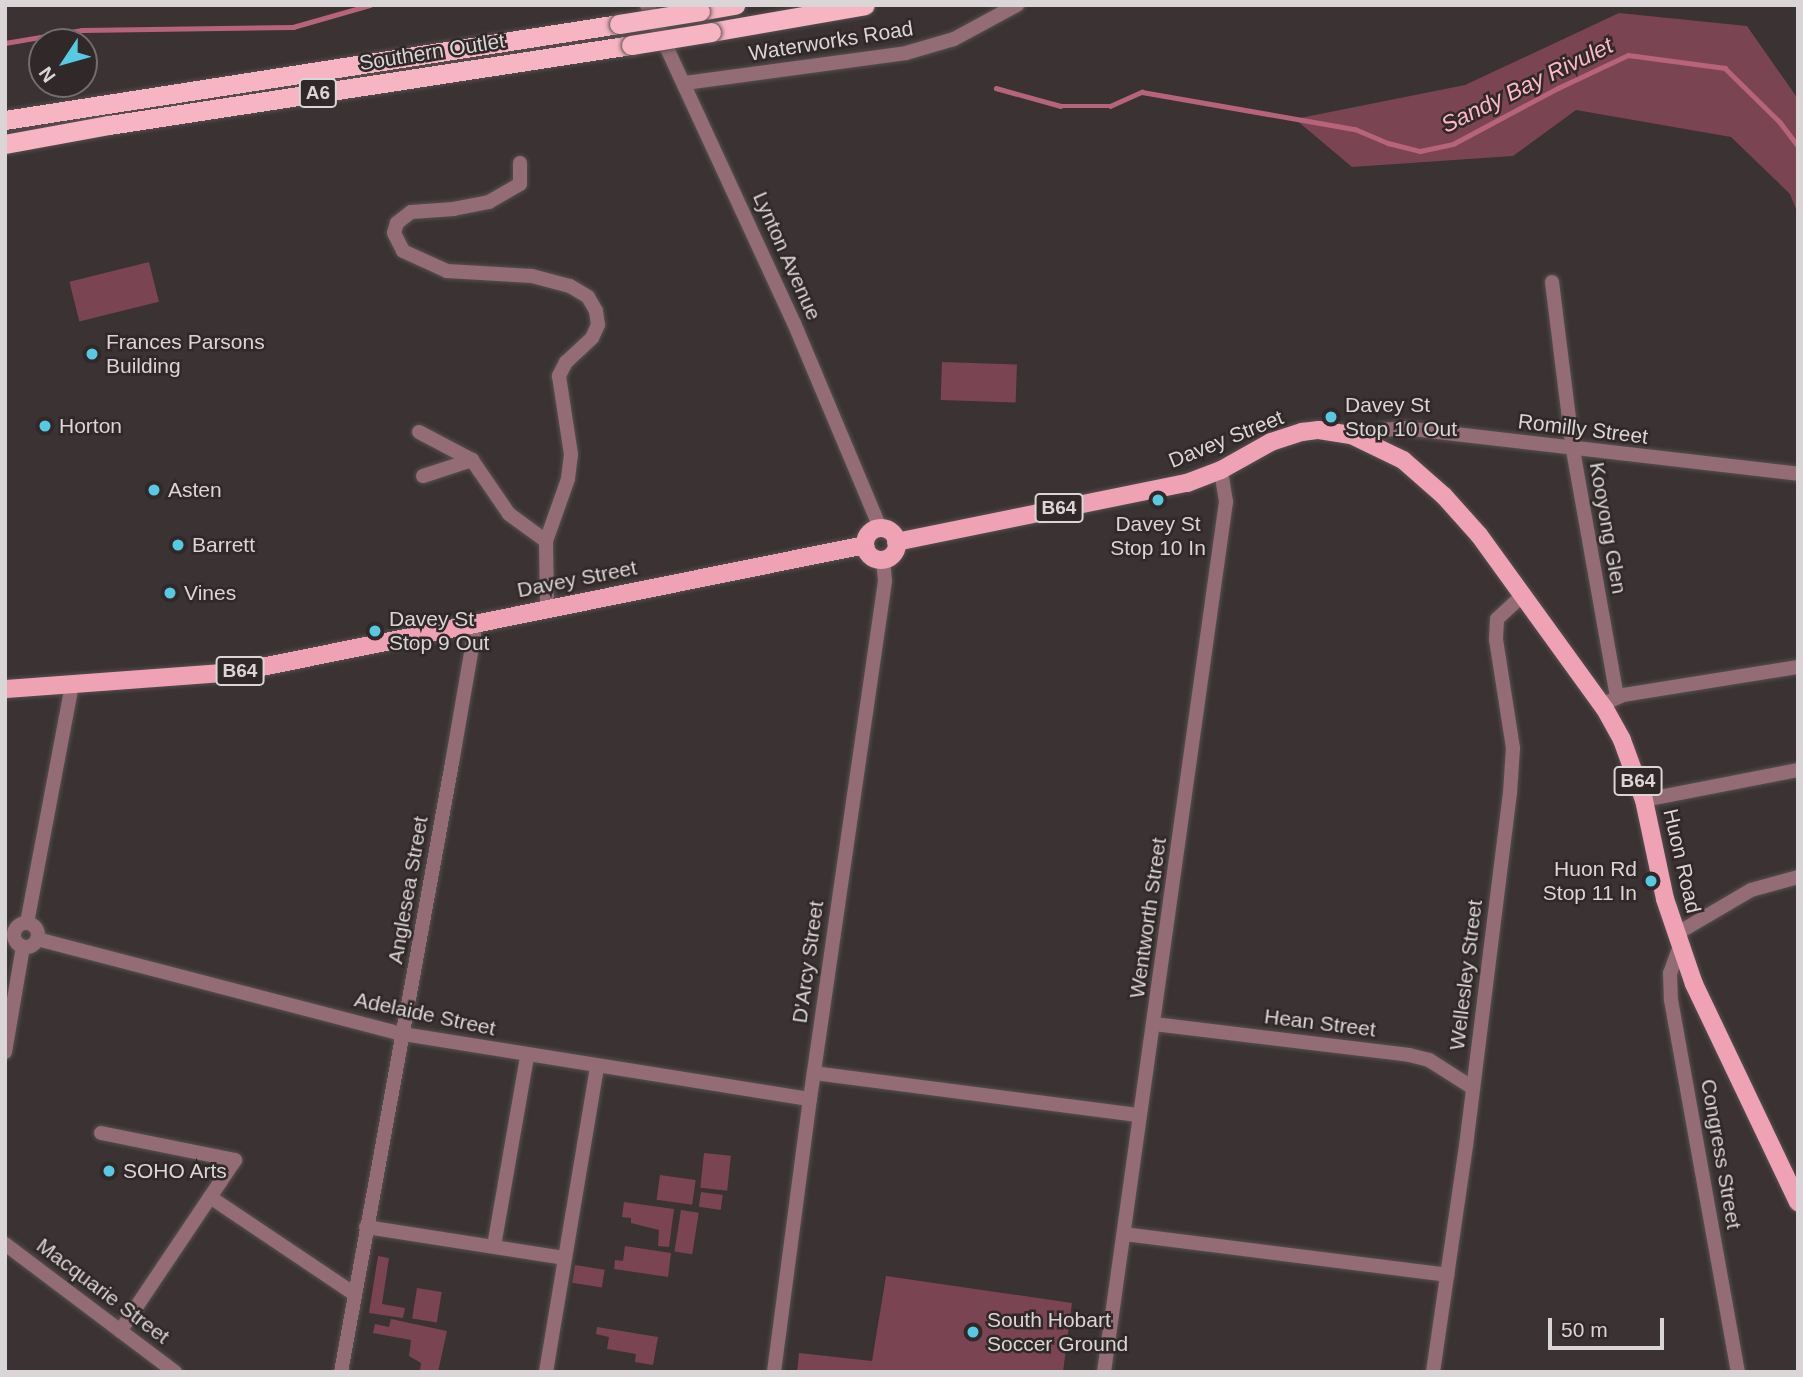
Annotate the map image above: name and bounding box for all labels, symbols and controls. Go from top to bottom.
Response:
street label: Waterworks Road [747,16,915,66]
north arrow [28,28,98,98]
street label: Southern Outlet [357,28,507,76]
water label: Sandy Bay Rivulet [1436,31,1618,139]
text: N [35,63,60,86]
road number: A6 [299,78,337,108]
street label: Lynton Avenue [747,187,827,325]
place label: Frances Parsons Building [106,329,265,379]
marker: Frances Parsons Building [84,346,100,362]
place label: Davey St Stop 10 Out [1345,392,1457,442]
street label: Davey Street [1165,405,1287,473]
marker: Davey St Stop 10 Out [1323,409,1339,425]
street label: Romilly Street [1517,409,1649,449]
place label: Horton [59,413,122,439]
marker: Horton [37,418,53,434]
street label: Kooyong Glen [1584,460,1632,596]
place label: Asten [168,477,222,503]
marker: Asten [146,482,162,498]
road number: B64 [1034,492,1084,524]
marker: Davey St Stop 10 In [1150,492,1166,508]
place label: Davey St Stop 10 In [1110,511,1206,561]
place label: Barrett [192,532,255,558]
marker: Barrett [170,537,186,553]
street label: Davey Street [515,555,639,603]
place label: Vines [184,580,236,606]
marker: Vines [162,585,178,601]
place label: Davey St Stop 9 Out [389,606,489,656]
marker: Davey St Stop 9 Out [367,623,383,639]
road number: B64 [216,656,264,686]
road number: B64 [1614,766,1662,796]
street label: Huon Road [1658,806,1706,916]
street label: Anglesea Street [383,814,433,966]
street label: Wentworth Street [1124,836,1172,1000]
place label: Huon Rd Stop 11 In [1543,856,1637,906]
marker: Huon Rd Stop 11 In [1643,873,1659,889]
street label: Wellesley Street [1444,898,1488,1052]
street label: D'Arcy Street [787,899,829,1025]
street label: Adelaide Street [352,987,498,1041]
street label: Hean Street [1263,1004,1377,1042]
street label: Congress Street [1695,1077,1747,1231]
place label: SOHO Arts [123,1158,228,1184]
marker: SOHO Arts [101,1163,117,1179]
street label: Macquarie Street [32,1233,174,1349]
scale bar [1551,1304,1666,1348]
place label: South Hobart Soccer Ground [987,1307,1128,1357]
text: 50 m [1561,1318,1608,1341]
marker: South Hobart Soccer Ground [965,1324,981,1340]

